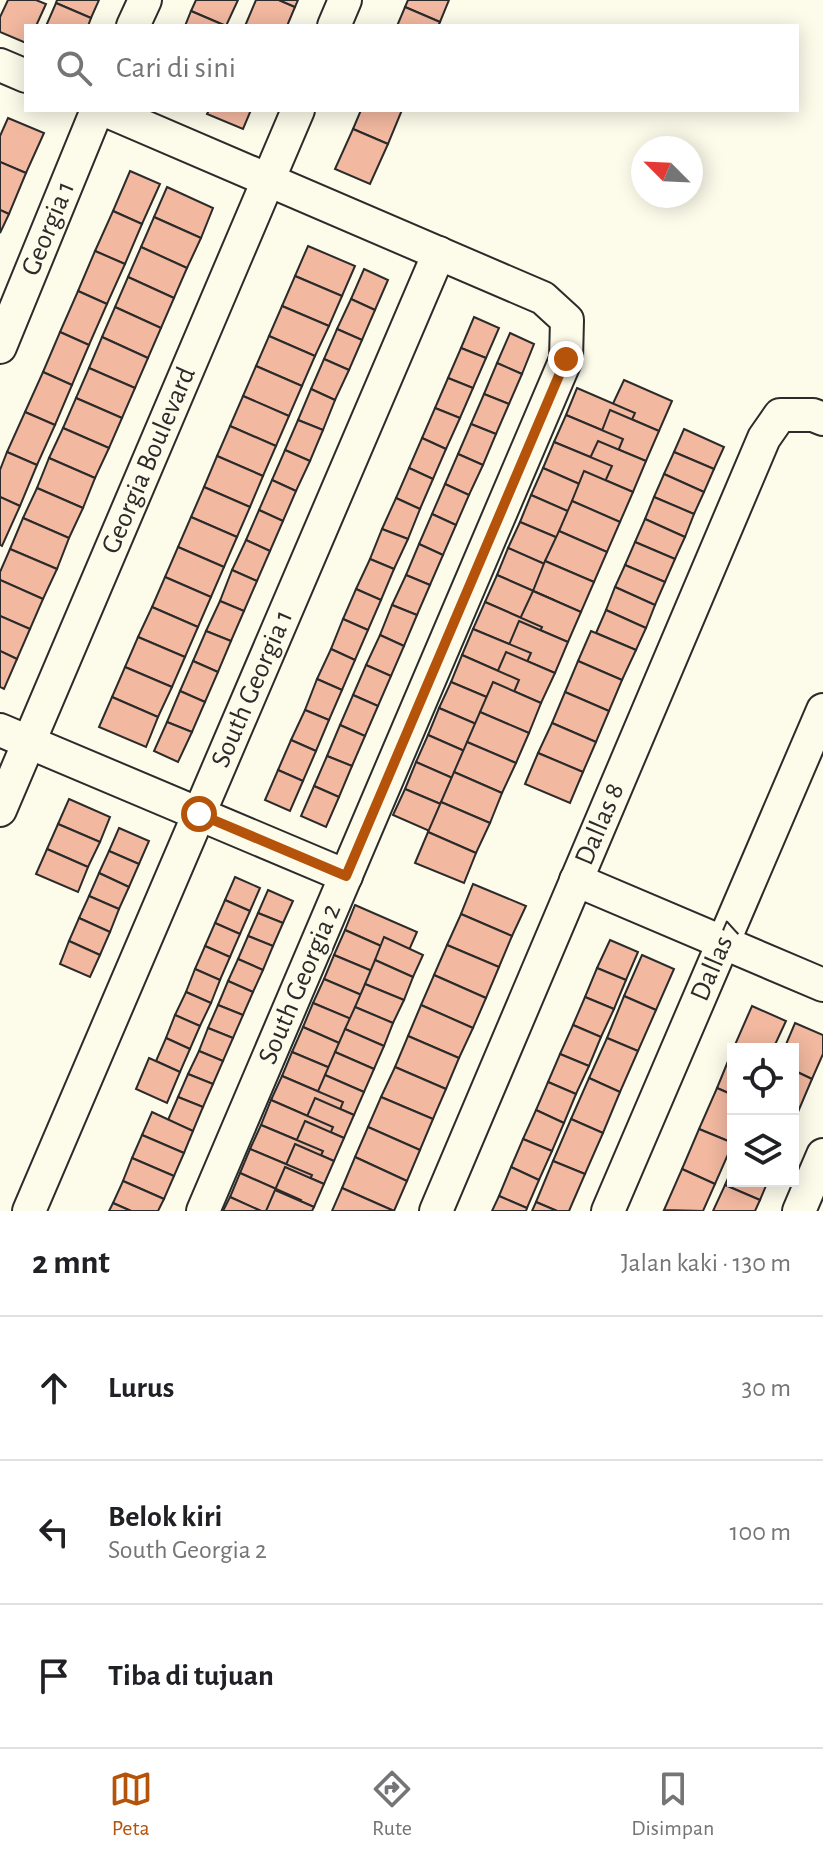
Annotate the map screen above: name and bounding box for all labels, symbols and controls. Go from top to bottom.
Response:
search box [24,24,799,112]
icon: search [52,46,96,90]
text: Cari di sini [116,53,236,83]
north arrow [631,136,703,208]
street label: Georgia 1 [17,177,80,280]
route end [548,341,584,377]
street label: Georgia Boulevard [97,363,201,558]
street label: South Georgia 1 [207,606,298,772]
street label: Dallas 8 [570,779,630,869]
route start [181,796,217,832]
street label: South Georgia 2 [254,900,346,1068]
street label: Dallas 7 [686,917,745,1005]
map controls [727,1043,799,1187]
button: locate [727,1043,799,1115]
button: layers [727,1115,799,1187]
text: 2 mnt [32,1246,110,1280]
text: Jalan kaki · 130 m [621,1250,791,1276]
icon: ahead [32,1366,76,1410]
text: Lurus [108,1373,174,1403]
text: 30 m [741,1375,791,1401]
text: Belok kiri [108,1502,222,1532]
icon: left [32,1510,76,1554]
text: 100 m [730,1519,791,1545]
text: South Georgia 2 [108,1537,267,1563]
icon: arrive [32,1654,76,1698]
text: Tiba di tujuan [108,1661,274,1691]
tab: Peta [109,1767,153,1841]
tab: Rute [370,1767,414,1841]
tab: Disimpan [631,1767,714,1841]

